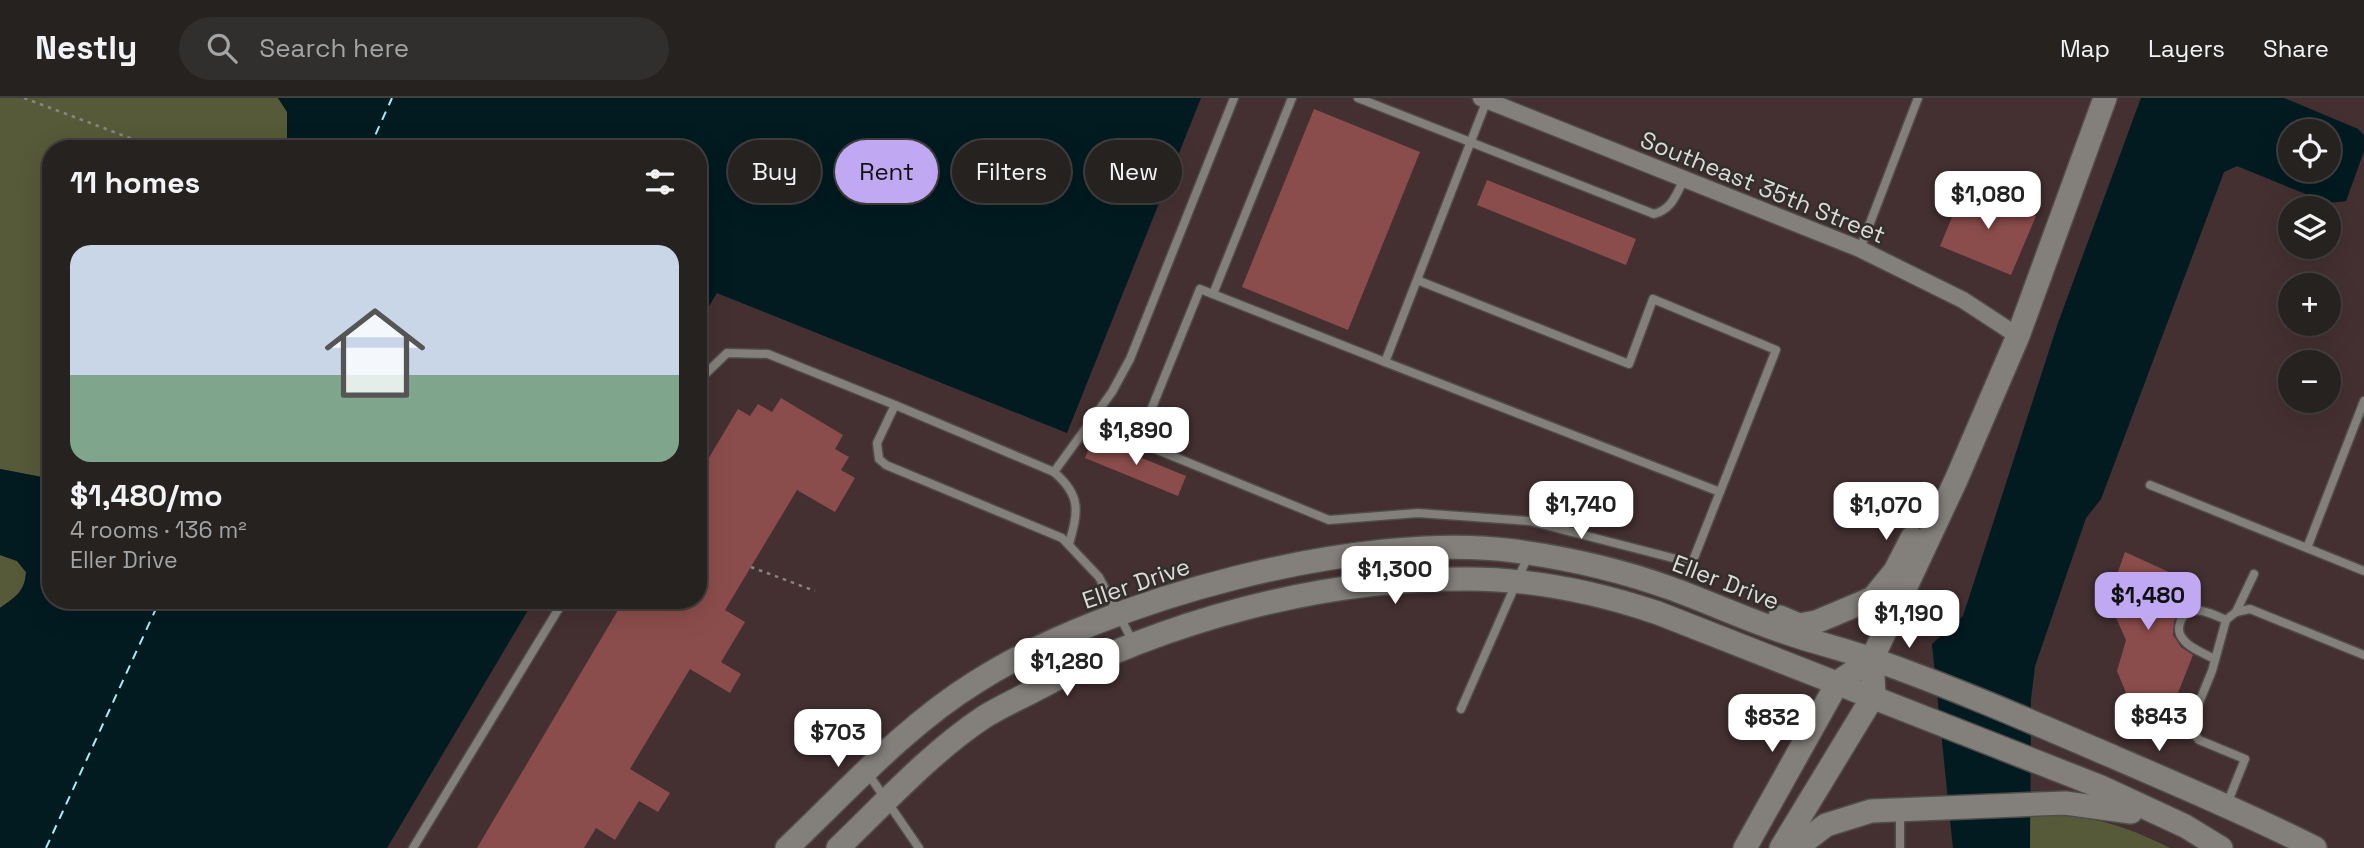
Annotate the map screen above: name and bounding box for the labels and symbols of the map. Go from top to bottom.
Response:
street label: Southeast 35th Street [1636,124,1890,250]
pin: $1,080 [1931,172,2045,231]
pin: $1,890 [1079,408,1193,467]
pin: $1,740 [1524,482,1638,541]
pin: $1,070 [1829,482,1943,542]
pin: $1,300 [1338,546,1452,606]
street label: Eller Drive [1668,547,1784,617]
street label: Eller Drive [1078,550,1194,616]
pin: $1,480 [2091,573,2205,632]
pin: $1,190 [1852,590,1966,650]
pin: $1,280 [1010,638,1124,698]
pin: $832 [1731,694,1813,754]
pin: $843 [2118,694,2200,753]
pin: $703 [797,710,879,769]

